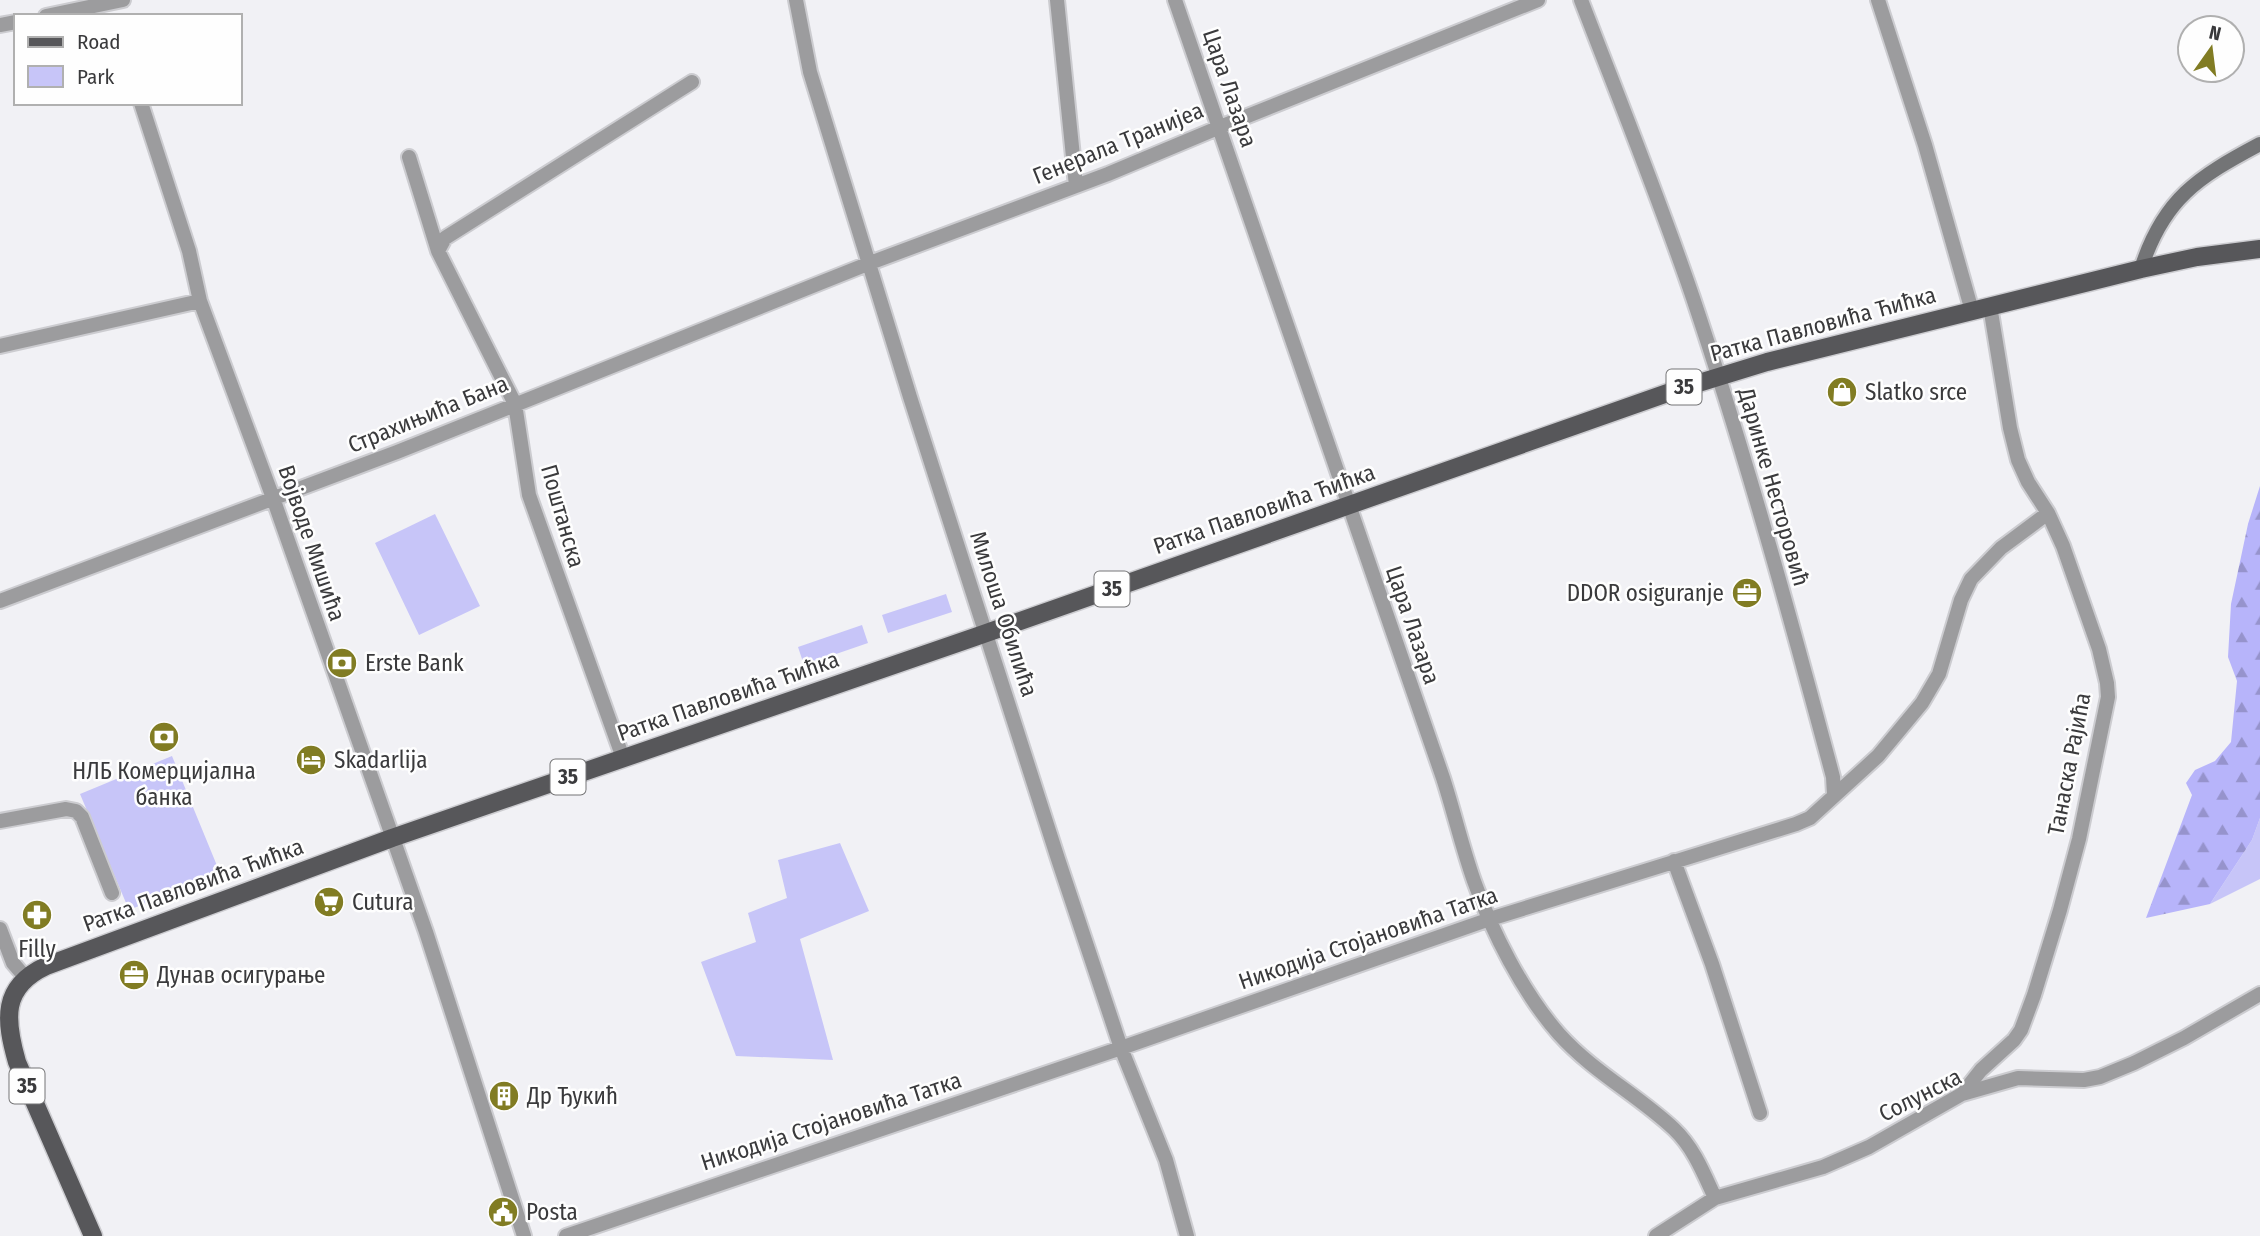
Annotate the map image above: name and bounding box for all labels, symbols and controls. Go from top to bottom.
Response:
legend [14,14,242,105]
north arrow [2176,14,2246,84]
text: N [2207,20,2223,46]
street label: Цара Лазара [1197,25,1263,151]
text: Road [77,29,121,55]
text: Park [77,64,115,90]
street label: Генерала Транијеа [1028,96,1208,190]
street label: Ратка Павловића Ћићка [1707,280,1939,368]
street label: Страхињића Бана [344,369,512,459]
road number: 35 [1666,370,1702,404]
shop icon: Slatko srce [1825,375,1859,409]
place label: Slatko srce [1865,378,1967,406]
street label: Даринке Несторовић [1732,384,1816,589]
street label: Ратка Павловића Ћићка [1149,458,1379,560]
street label: Војводе Мишића [272,461,352,625]
street label: Поштанска [535,461,591,571]
street label: Милоша Обилића [964,528,1044,700]
street label: Цара Лазара [1380,562,1446,688]
road number: 35 [1094,572,1130,606]
office icon: DDOR osiguranje [1730,576,1764,610]
place label: DDOR osiguranje [1567,579,1724,607]
street label: Ратка Павловића Ћићка [613,645,843,747]
bank icon: Erste Bank [325,646,359,680]
place label: Erste Bank [365,649,464,677]
street label: Танаска Рајића [2041,690,2097,838]
bank icon: НЛБ Комерцијална банка [147,720,181,754]
hotel icon: Skadarlija [294,743,328,777]
place label: Skadarlija [334,746,428,774]
place label: НЛБ Комерцијална банка [72,757,256,811]
road number: 35 [550,760,586,794]
street label: Ратка Павловића Ћићка [79,832,307,938]
street label: Никодија Стојановића Татка [1235,880,1501,996]
supermarket icon: Cutura [312,885,346,919]
place label: Cutura [352,888,413,916]
pharmacy icon: Filly [20,898,54,932]
place label: Filly [18,935,56,963]
office icon: Дунав осигурање [117,958,151,992]
place label: Дунав осигурање [156,961,325,989]
street label: Солунска [1874,1062,1966,1128]
street label: Никодија Стојановића Татка [697,1066,965,1176]
road number: 35 [10,1068,44,1104]
building icon: Др Ђукић [487,1079,521,1113]
place label: Др Ђукић [526,1082,618,1110]
public building icon: Posta [486,1195,520,1229]
place label: Posta [526,1198,578,1226]

